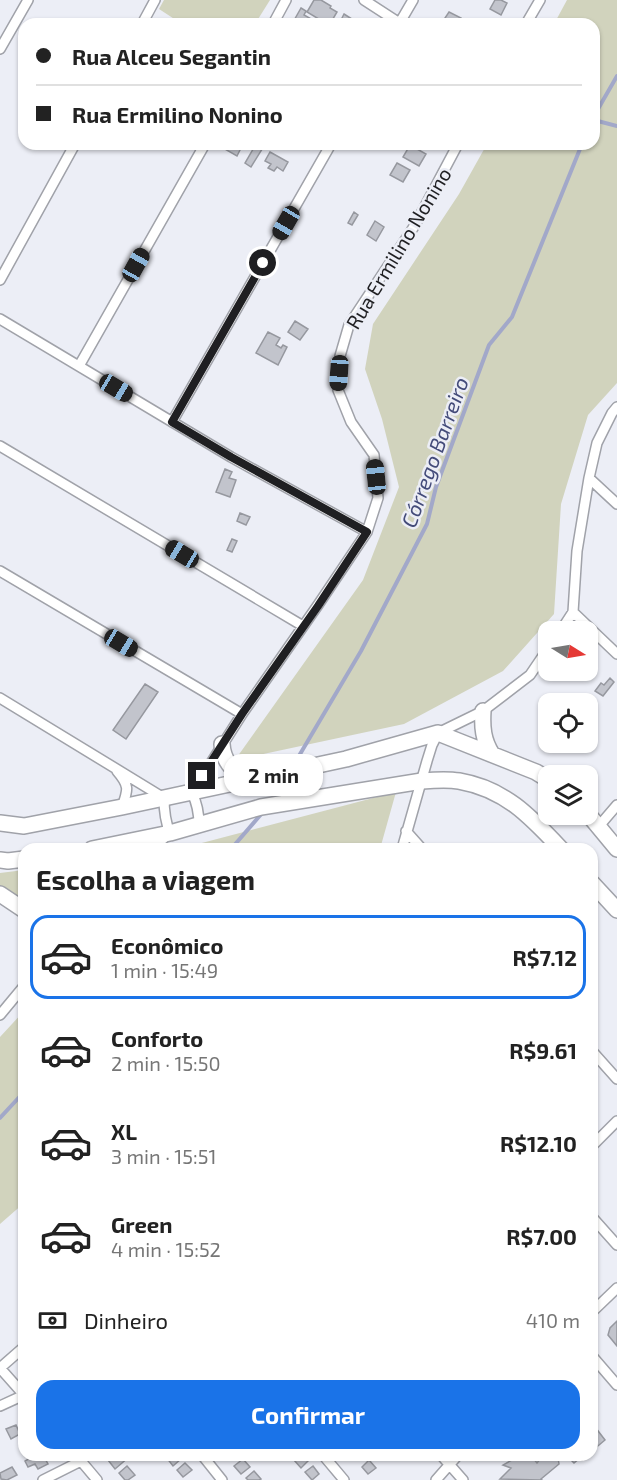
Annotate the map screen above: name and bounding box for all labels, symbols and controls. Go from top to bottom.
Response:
text: Rua Alceu Segantin [72,43,271,69]
text: Rua Ermilino Nonino [72,101,283,127]
street label: Rua Ermilino Nonino [340,163,456,333]
car [269,203,303,243]
car [119,245,153,285]
route start [249,249,276,276]
car [329,354,349,392]
car [96,371,136,405]
water label: Córrego Barreiro [395,373,473,531]
car [365,458,387,496]
car [162,537,202,571]
north arrow [538,621,598,681]
map controls [538,621,598,825]
car [101,626,141,660]
button: locate [538,693,598,753]
callout: 2 min [223,755,322,797]
route end [188,762,215,789]
text: 2 min [248,763,299,787]
button: layers [538,765,598,825]
text: Escolha a viagem [36,863,255,895]
icon: car [39,930,93,984]
text: Econômico [111,932,223,958]
text: R$7.12 [513,944,577,970]
text: 1 min · 15:49 [111,958,218,982]
icon: car [39,1023,93,1077]
text: Conforto [111,1025,203,1051]
text: R$9.61 [509,1037,577,1063]
text: 2 min · 15:50 [111,1051,221,1075]
icon: car [39,1116,93,1170]
text: XL [111,1118,137,1144]
text: R$12.10 [500,1130,577,1156]
text: 3 min · 15:51 [111,1144,216,1168]
icon: car [39,1209,93,1263]
text: Green [111,1211,173,1237]
text: R$7.00 [506,1223,577,1249]
text: 4 min · 15:52 [111,1237,221,1261]
icon: cash [36,1304,69,1337]
text: Dinheiro [84,1307,168,1333]
text: 410 m [526,1308,580,1332]
button: Confirmar [36,1380,580,1449]

